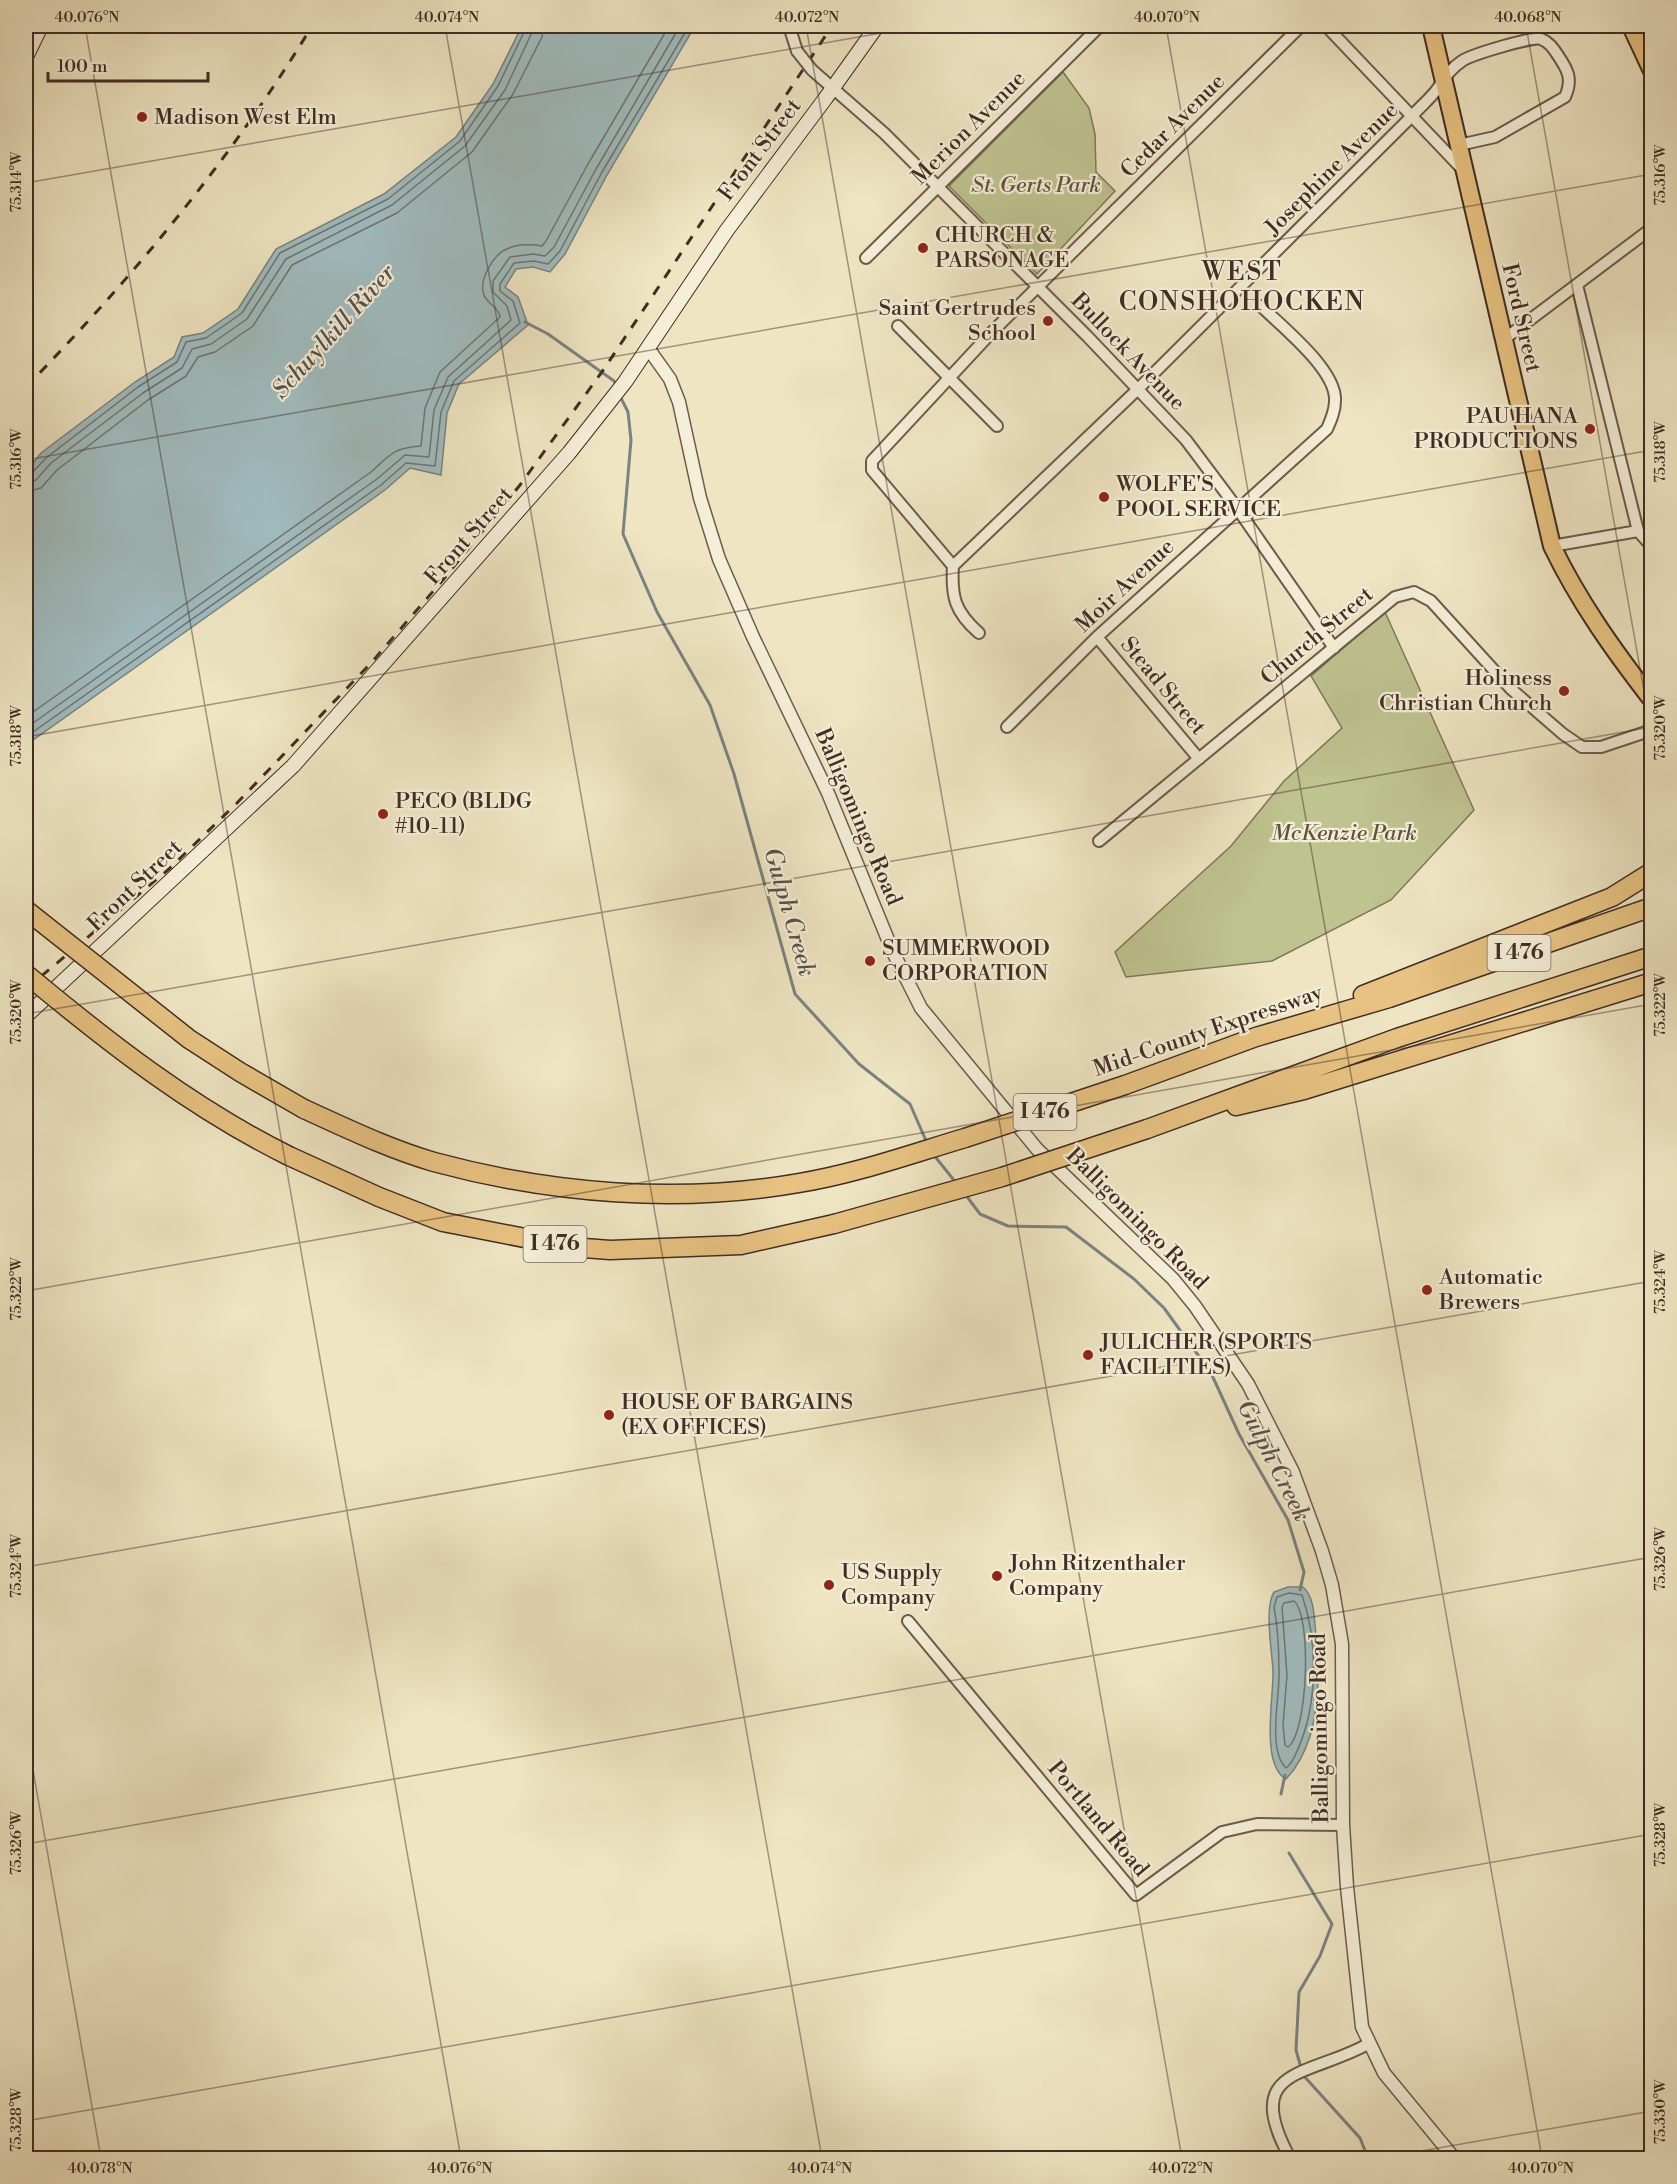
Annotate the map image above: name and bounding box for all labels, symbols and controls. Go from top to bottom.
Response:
text: 40.076°N [55,8,119,27]
text: 40.074°N [415,8,479,27]
text: 40.072°N [775,8,839,27]
text: 40.070°N [1134,8,1200,27]
text: 40.068°N [1494,8,1562,27]
scale bar [48,45,208,83]
text: 100 m [57,55,108,78]
street label: Merion Avenue [906,65,1032,191]
street label: Cedar Avenue [1115,68,1231,184]
street label: Front Street [713,93,807,206]
street label: Josephine Avenue [1259,97,1404,242]
place label: Madison West Elm [154,104,337,131]
marker: Madison West Elm [135,110,149,124]
text: 75.316°W [1651,144,1670,205]
text: 75.314°W [7,151,26,212]
park label: St. Gerts Park [971,172,1101,199]
place label: CHURCH & PARSONAGE [935,222,1069,274]
marker: CHURCH & PARSONAGE [916,241,930,255]
district label: WEST CONSHOHOCKEN [1119,256,1365,318]
water label: Schuylkill River [266,258,403,405]
street label: Ford Street [1495,261,1547,375]
street label: Bullock Avenue [1064,287,1191,416]
place label: Saint Gertrudes School [878,295,1036,347]
marker: Saint Gertrudes School [1041,314,1055,328]
place label: PAU HANA PRODUCTIONS [1414,403,1579,455]
text: 75.318°W [1651,421,1670,483]
marker: PAU HANA PRODUCTIONS [1583,422,1597,436]
text: 75.316°W [7,428,26,489]
place label: WOLFE'S POOL SERVICE [1115,471,1281,523]
street label: Front Street [419,481,519,591]
marker: WOLFE'S POOL SERVICE [1097,490,1111,504]
street label: Moir Avenue [1070,533,1180,639]
street label: Church Street [1255,581,1379,691]
street label: Stead Street [1114,632,1212,741]
place label: Holiness Christian Church [1379,665,1552,717]
marker: Holiness Christian Church [1557,684,1571,698]
text: 75.320°W [1651,695,1670,760]
text: 75.318°W [7,705,26,767]
street label: Balligomingo Road [808,724,908,910]
place label: PECO (BLDG #10-11) [395,788,532,840]
marker: PECO (BLDG #10-11) [376,807,390,821]
park label: McKenzie Park [1271,820,1417,847]
street label: Front Street [82,834,188,938]
water label: Gulph Creek [756,844,822,980]
place label: SUMMERWOOD CORPORATION [882,935,1050,987]
road number: I 476 [1488,935,1550,971]
marker: SUMMERWOOD CORPORATION [863,954,877,968]
text: 75.322°W [1651,973,1670,1037]
text: 75.320°W [7,979,26,1044]
street label: Mid-County Expressway [1090,979,1326,1083]
road number: I 476 [1014,1094,1076,1130]
street label: Balligomingo Road [1060,1142,1214,1296]
road number: I 476 [524,1226,586,1262]
text: 75.324°W [1651,1250,1670,1314]
text: 75.322°W [7,1257,26,1321]
place label: Automatic Brewers [1438,1264,1543,1316]
marker: Automatic Brewers [1420,1283,1434,1297]
place label: JULICHER (SPORTS FACILITIES) [1099,1329,1312,1381]
marker: JULICHER (SPORTS FACILITIES) [1081,1348,1095,1362]
place label: HOUSE OF BARGAINS (EX OFFICES) [621,1389,853,1441]
water label: Gulph Creek [1230,1395,1316,1527]
marker: HOUSE OF BARGAINS (EX OFFICES) [602,1408,616,1422]
text: 75.326°W [1651,1527,1670,1591]
text: 75.324°W [7,1534,26,1598]
place label: John Ritzenthaler Company [1008,1550,1186,1602]
place label: US Supply Company [841,1559,942,1611]
marker: John Ritzenthaler Company [990,1569,1004,1583]
marker: US Supply Company [822,1578,836,1592]
street label: Balligomingo Road [1305,1632,1335,1824]
street label: Portland Road [1042,1756,1155,1883]
text: 75.328°W [1651,1803,1670,1867]
text: 75.326°W [7,1811,26,1875]
text: 75.330°W [1651,2079,1670,2144]
text: 75.328°W [7,2088,26,2152]
text: 40.078°N [67,2159,133,2178]
text: 40.076°N [428,2159,492,2178]
text: 40.074°N [788,2159,852,2178]
text: 40.072°N [1149,2159,1213,2178]
text: 40.070°N [1508,2159,1574,2178]

